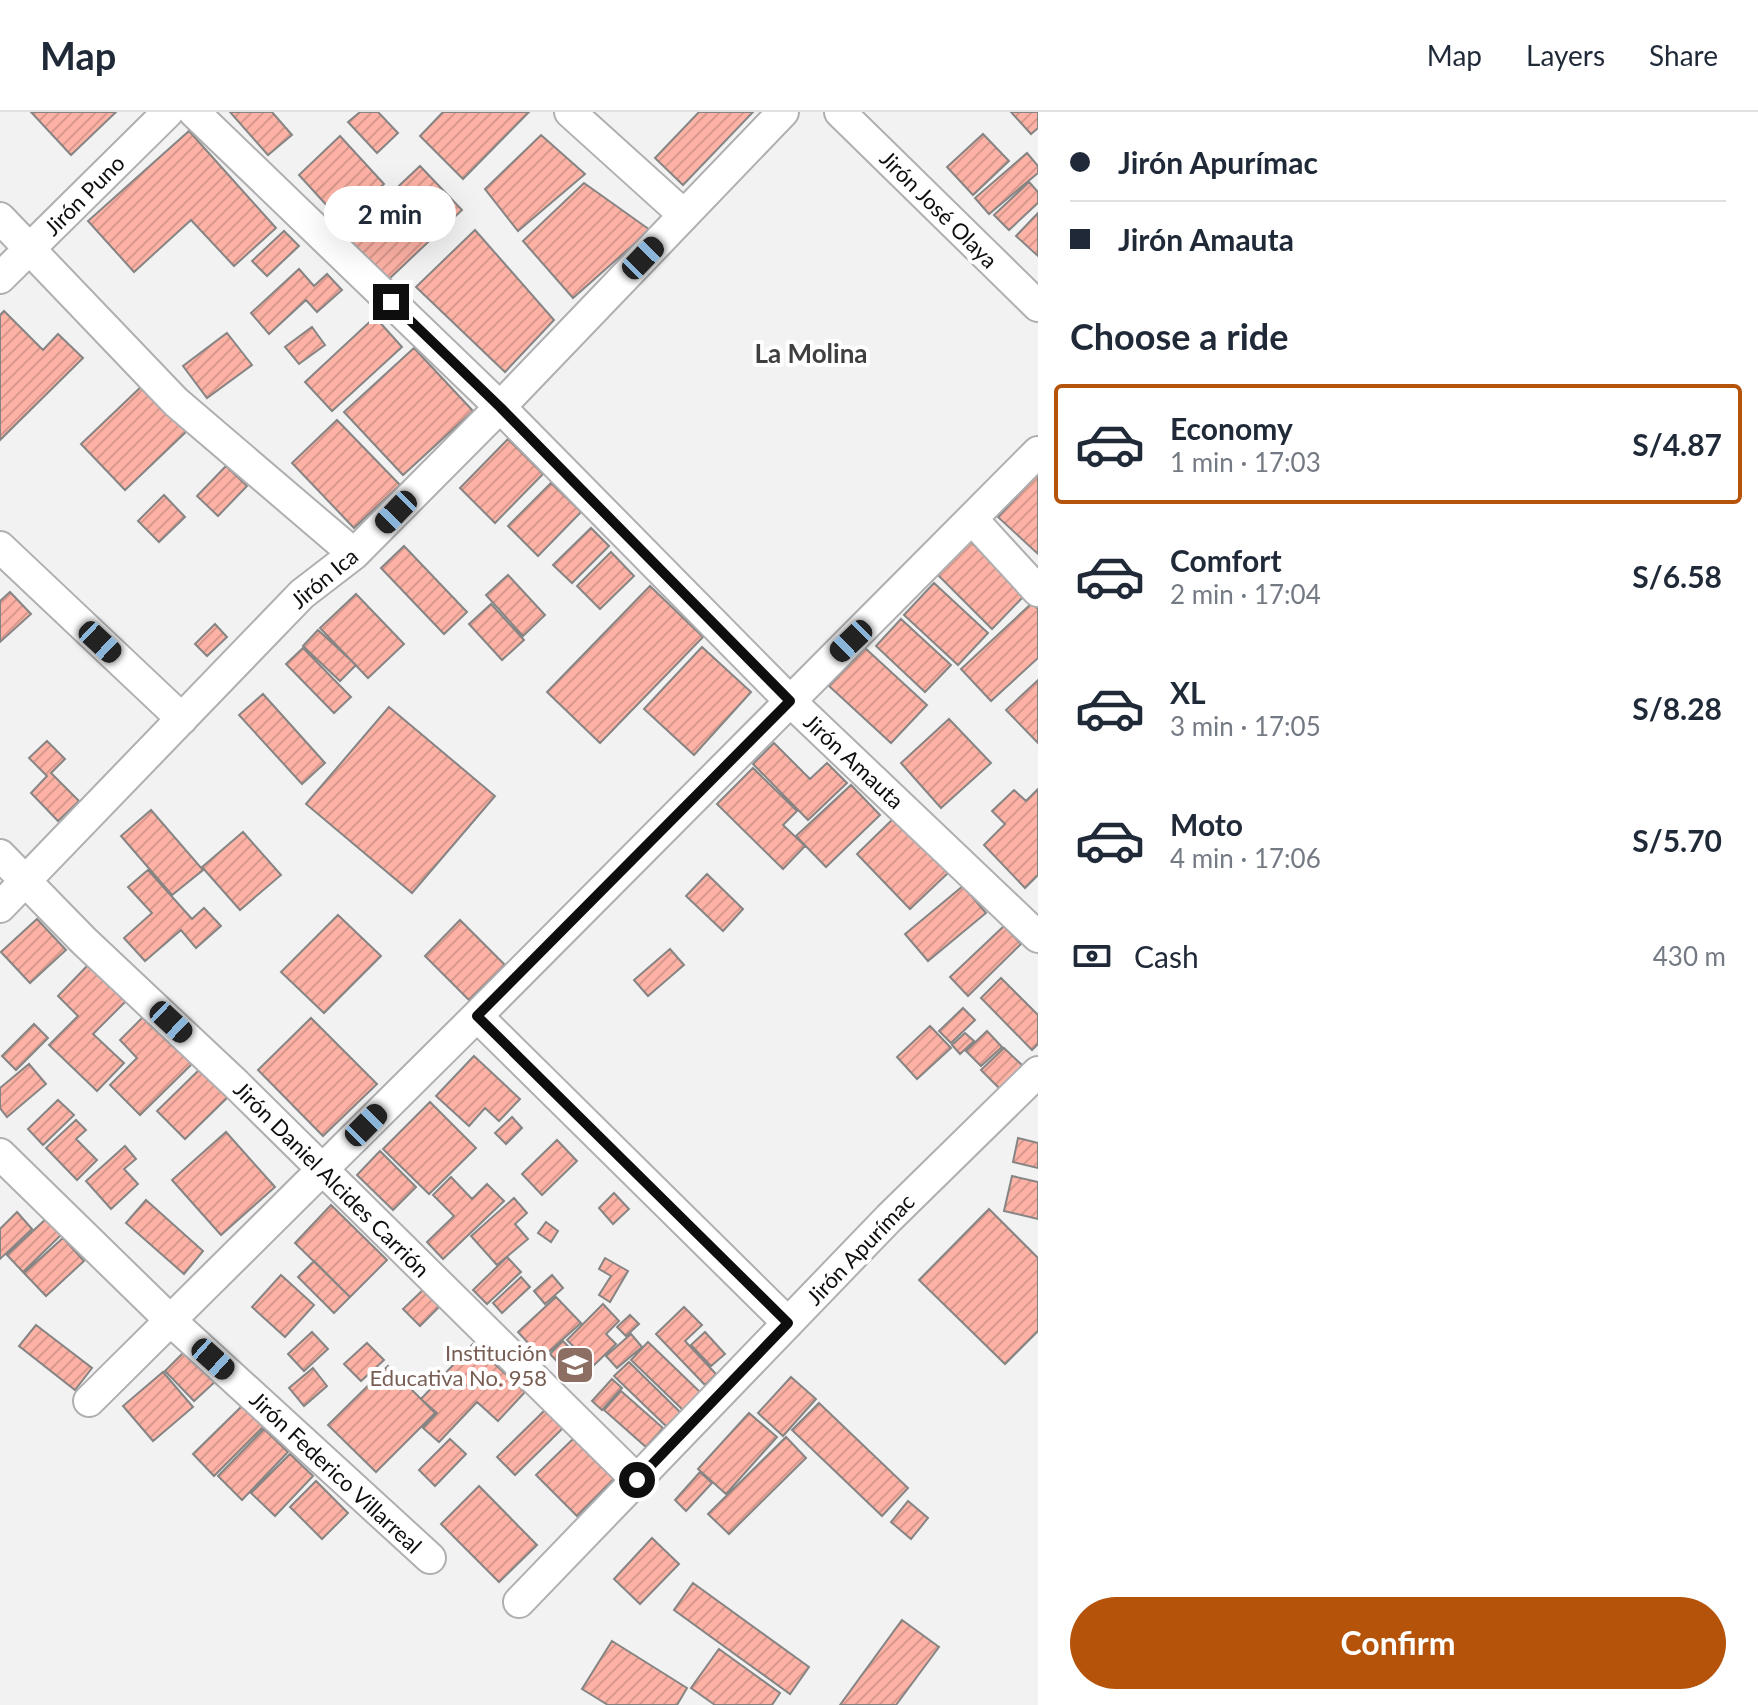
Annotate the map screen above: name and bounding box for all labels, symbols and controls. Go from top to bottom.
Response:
text: Map [40,32,116,78]
text: Map [1427,38,1482,72]
text: Layers [1526,38,1605,72]
text: Share [1649,38,1718,72]
text: Jirón Apurímac [1118,144,1318,180]
street label: Jirón José Olaya [875,145,1003,273]
street label: Jirón Puno [38,149,130,241]
callout: 2 min [325,186,457,242]
text: 2 min [358,198,422,230]
text: Jirón Amauta [1118,221,1294,257]
car [618,232,668,284]
route end [373,284,409,320]
text: Choose a ride [1070,314,1289,358]
district label: La Molina [754,337,868,369]
icon: car [1074,408,1146,480]
text: Economy [1170,410,1293,446]
text: S/4.87 [1632,426,1722,462]
text: 1 min · 17:03 [1170,446,1321,478]
car [371,486,421,538]
icon: car [1074,540,1146,612]
street label: Jirón Ica [285,542,363,614]
text: Comfort [1170,542,1282,578]
text: S/6.58 [1632,558,1722,594]
text: 2 min · 17:04 [1170,578,1321,610]
car [825,616,877,666]
car [74,617,126,667]
icon: car [1074,672,1146,744]
text: XL [1170,674,1206,710]
text: S/8.28 [1632,690,1722,726]
street label: Jirón Amauta [799,708,909,814]
text: 3 min · 17:05 [1170,710,1321,742]
icon: car [1074,804,1146,876]
text: Moto [1170,806,1243,842]
text: S/5.70 [1632,822,1722,858]
text: 4 min · 17:06 [1170,842,1321,874]
icon: cash [1070,934,1114,978]
text: Cash [1134,938,1199,974]
text: 430 m [1653,940,1726,972]
car [145,997,197,1047]
street label: Jirón Daniel Alcides Carrión [229,1076,435,1282]
car [341,1100,391,1150]
street label: Jirón Apurímac [800,1188,920,1310]
car [187,1334,239,1384]
place label: Institución Educativa No. 958 [370,1339,547,1391]
school or university icon: Institución Educativa No. 958 [554,1344,596,1386]
street label: Jirón Federico Villarreal [244,1385,428,1559]
route start [619,1462,655,1498]
button: Confirm [1070,1597,1726,1689]

